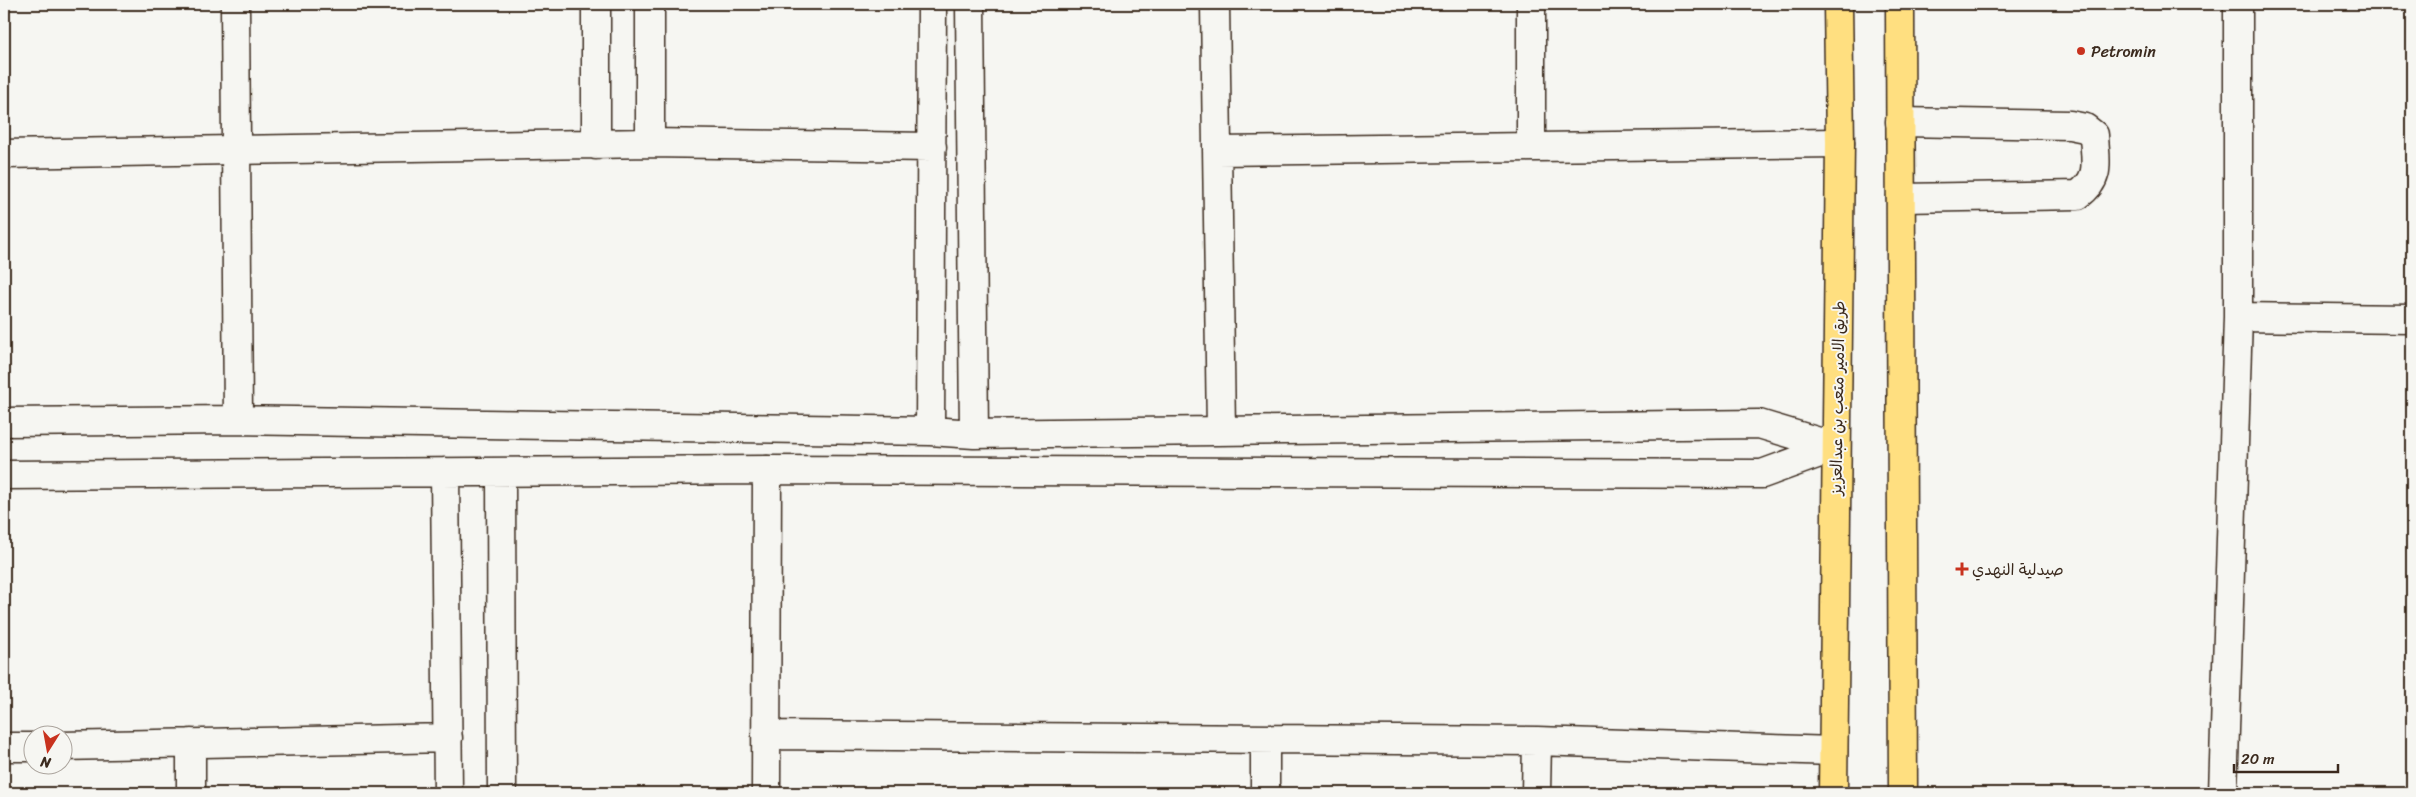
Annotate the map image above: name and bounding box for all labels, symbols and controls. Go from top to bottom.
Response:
place label: Petromin [2091,37,2156,66]
marker: Petromin [2075,45,2087,57]
street label: طريق الامير متعب بن عبدالعزيز [1821,300,1854,498]
place label: صيدلية النهدي [1972,555,2064,584]
marker: صيدلية النهدي [1956,563,1968,575]
north arrow [22,724,72,774]
scale bar [2234,742,2337,774]
text: 20 m [2241,746,2275,772]
text: N [38,749,54,776]

